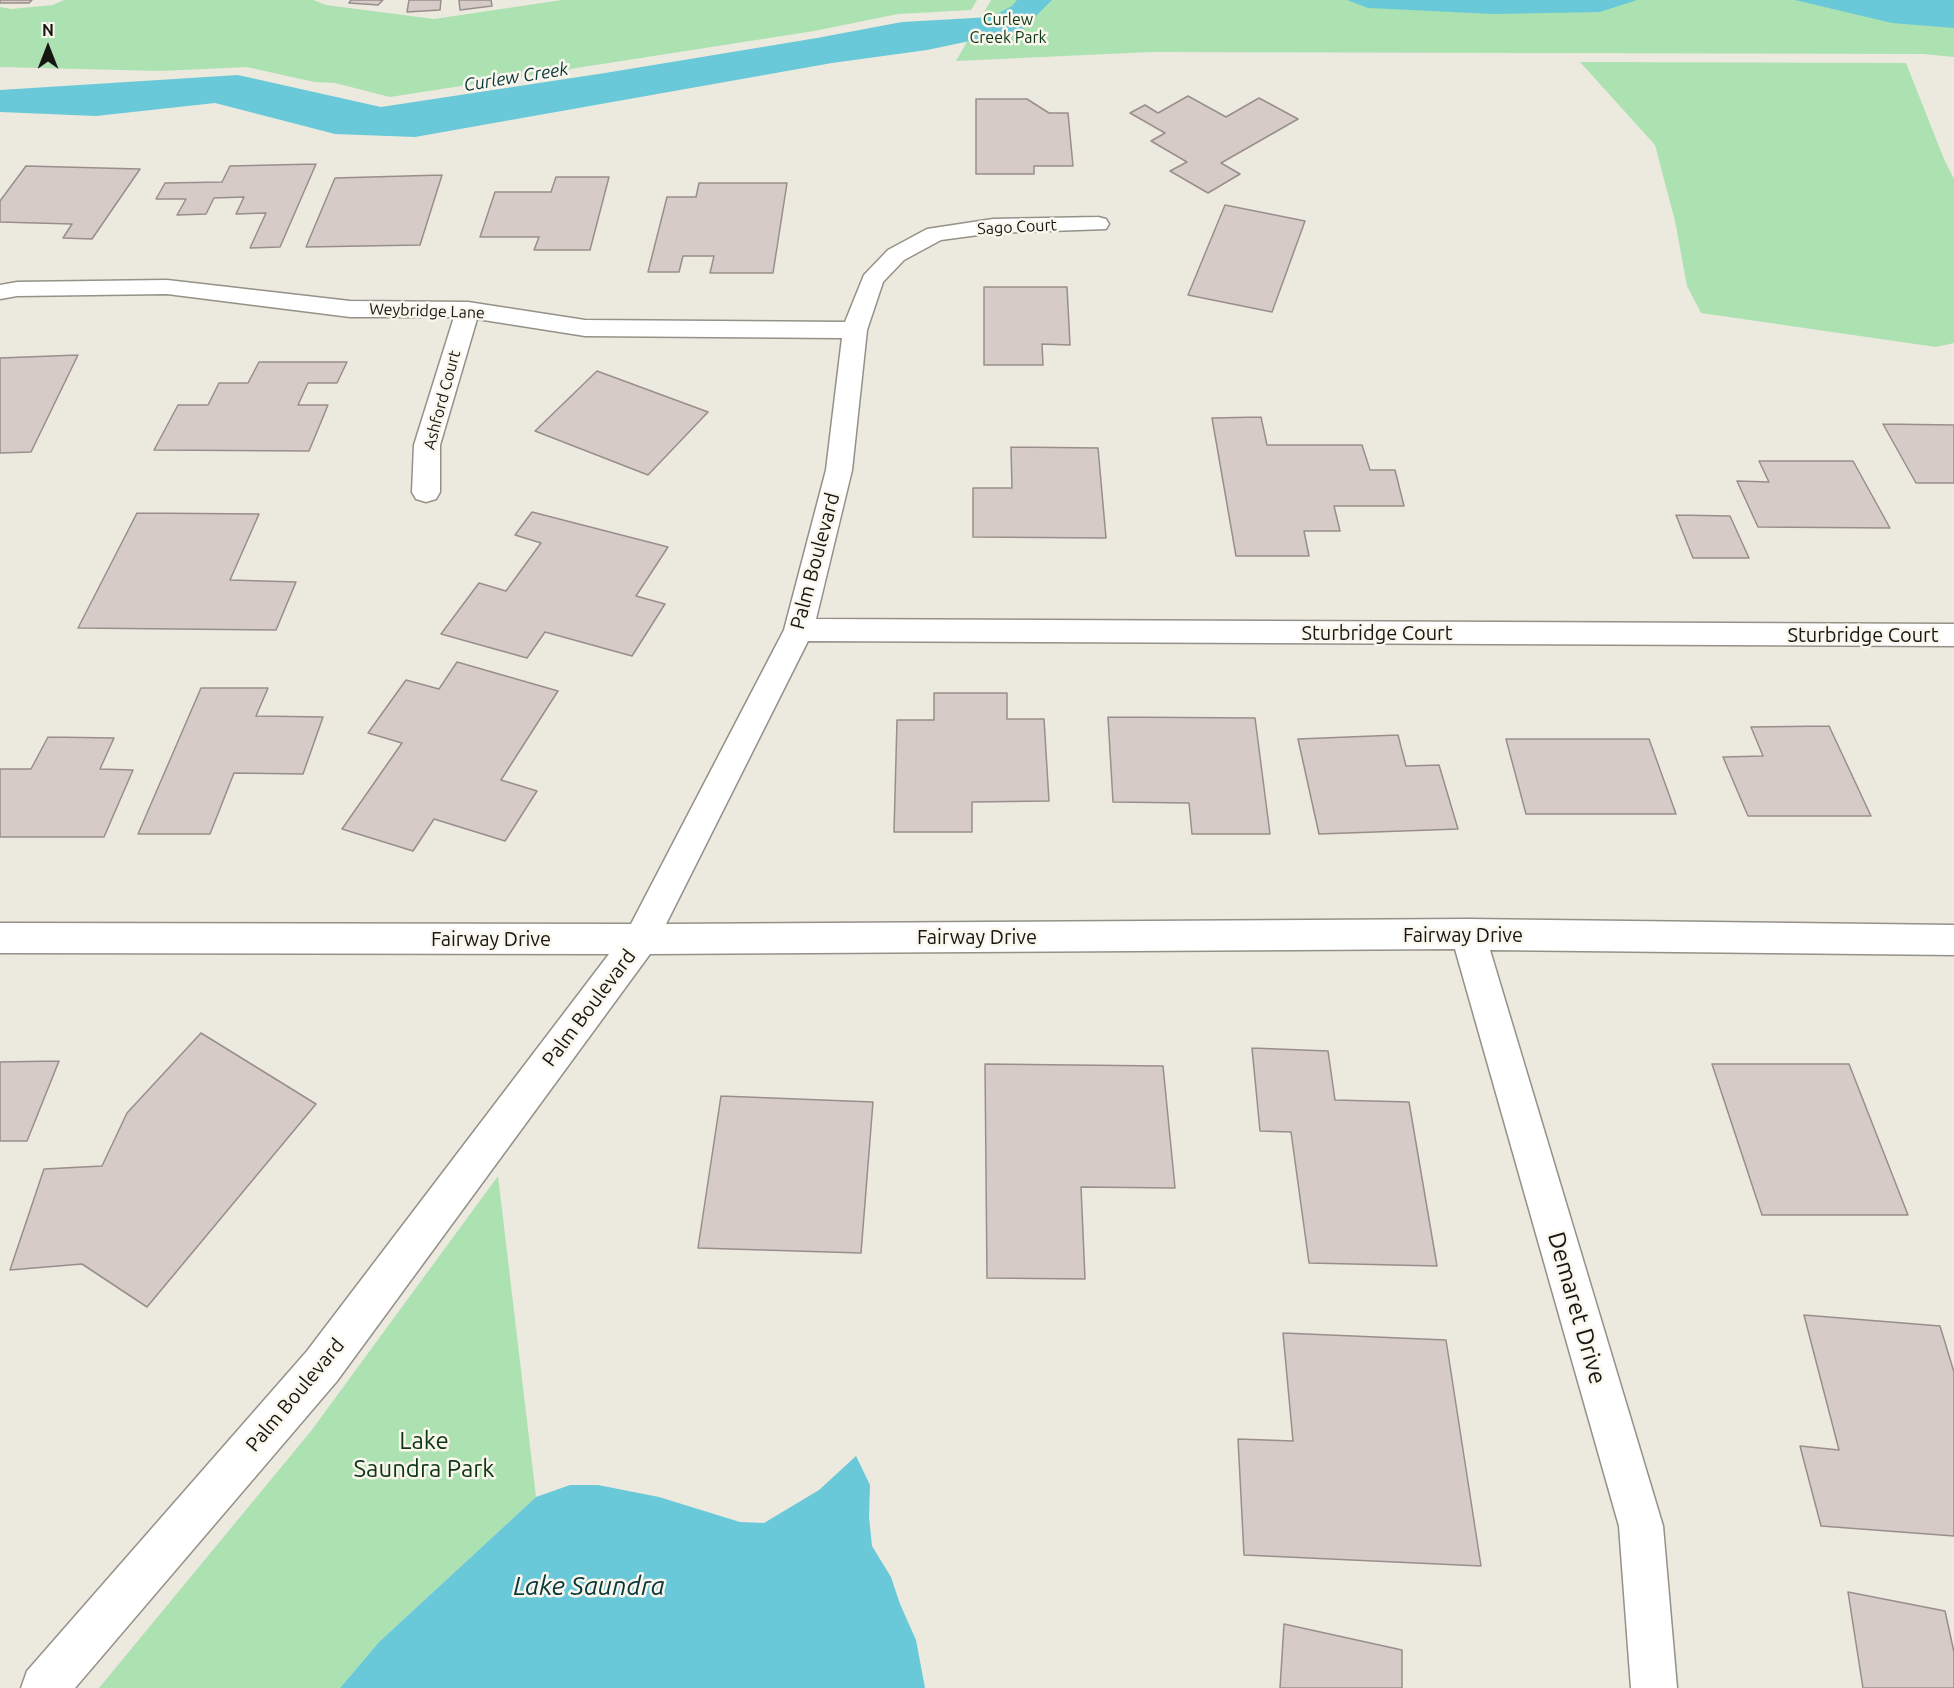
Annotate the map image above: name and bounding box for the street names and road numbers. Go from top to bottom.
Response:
street label: Sago Court [977,215,1057,239]
street label: Weybridge Lane [369,299,485,323]
street label: Ashford Court [420,348,464,452]
street label: Palm Boulevard [785,490,845,632]
street label: Sturbridge Court [1301,621,1453,645]
street label: Sturbridge Court [1787,623,1939,647]
street label: Fairway Drive [1403,923,1523,947]
street label: Fairway Drive [917,925,1037,949]
street label: Fairway Drive [431,927,551,951]
street label: Palm Boulevard [537,945,641,1071]
street label: Demaret Drive [1541,1228,1613,1388]
street label: Palm Boulevard [241,1333,349,1457]

